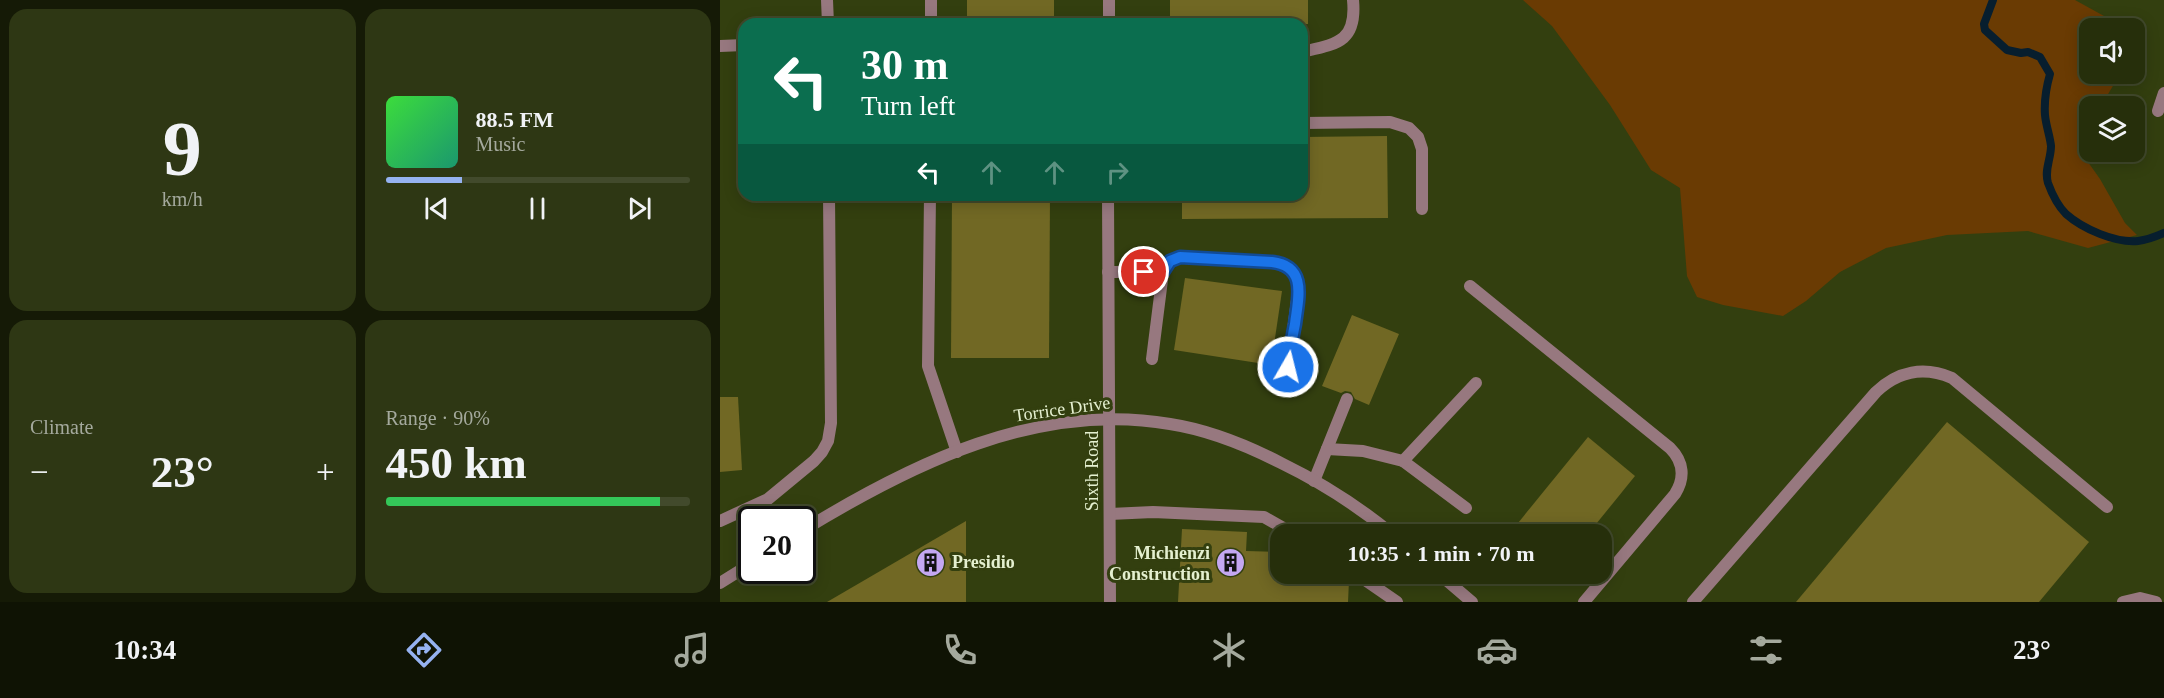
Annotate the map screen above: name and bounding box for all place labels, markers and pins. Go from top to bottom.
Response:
pin [1118,246,1169,297]
place label: Michienzi Construction [1109,543,1210,584]
building icon: Presidio [915,546,947,578]
building icon: Michienzi Construction [1215,547,1247,579]
place label: Presidio [952,552,1015,572]

